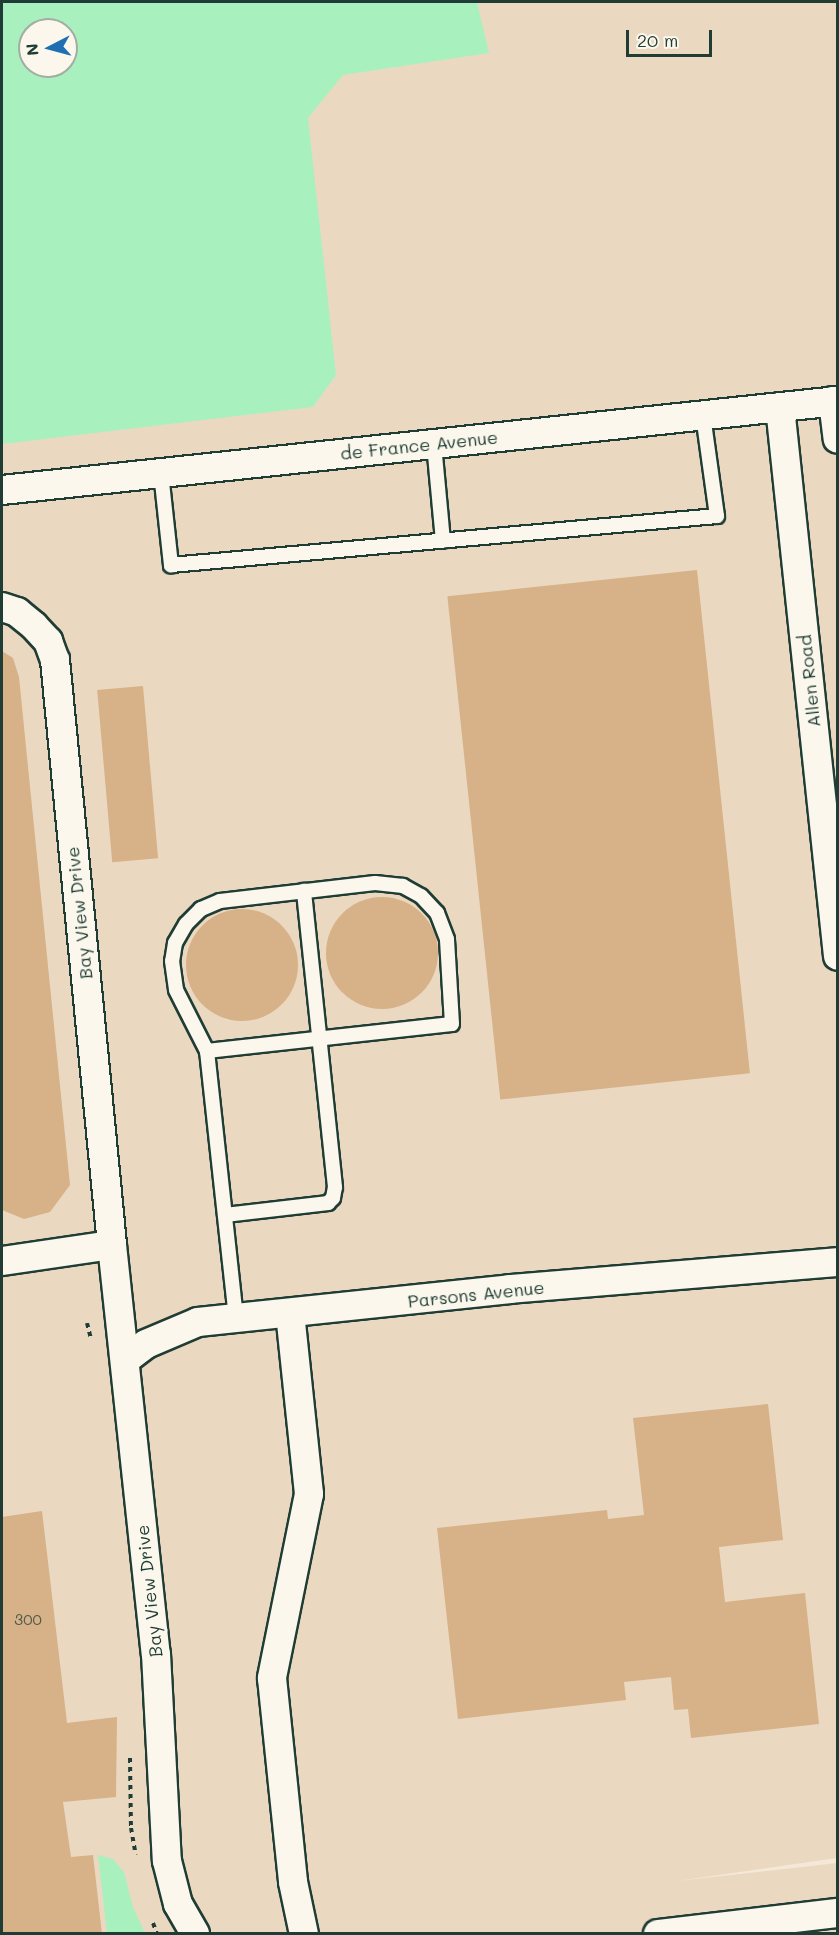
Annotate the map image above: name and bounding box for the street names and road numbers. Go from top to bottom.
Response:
street label: de France Avenue [339,426,499,464]
street label: Allen Road [793,634,825,728]
street label: Bay View Drive [61,846,97,980]
street label: Parsons Avenue [407,1276,545,1312]
street label: Bay View Drive [131,1524,167,1658]

